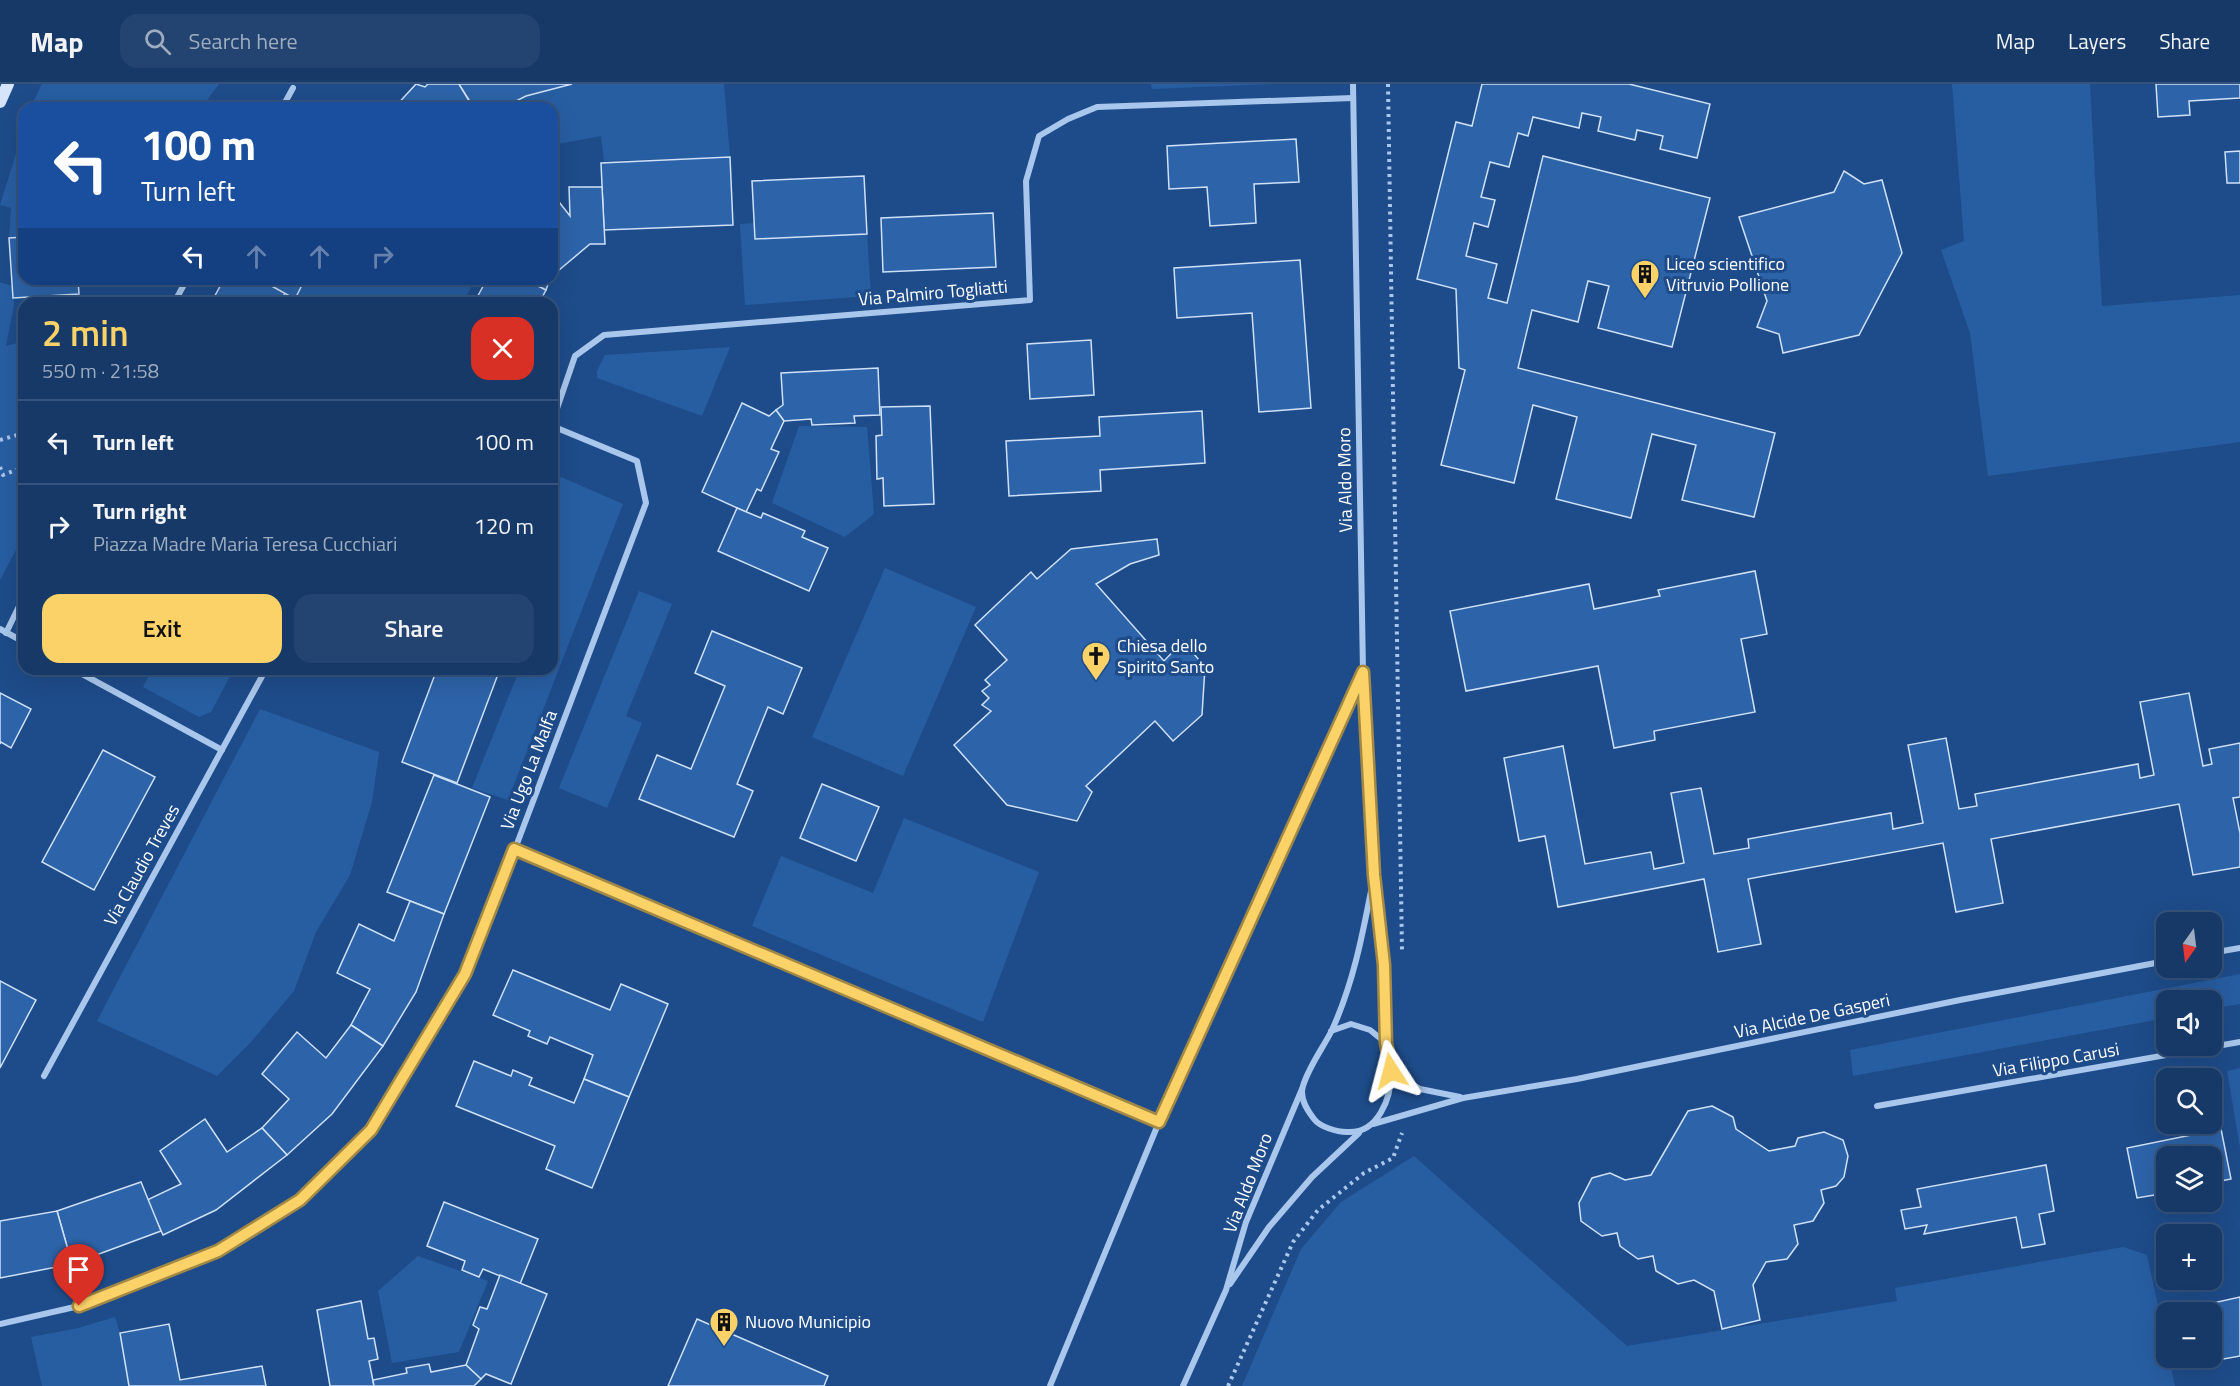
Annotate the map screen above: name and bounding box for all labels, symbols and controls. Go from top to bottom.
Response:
search box [120,14,540,68]
text: Map [30,20,84,63]
text: Search here [189,24,298,58]
icon: search [141,25,174,58]
text: Map [1996,25,2035,57]
text: Layers [2068,25,2126,57]
text: Share [2159,25,2210,57]
text: 100 m [141,112,256,176]
icon: left [42,126,120,204]
text: Turn left [141,170,235,211]
icon: left [177,240,210,273]
icon: ahead [240,240,273,273]
icon: ahead [303,240,336,273]
icon: right [366,240,399,273]
place label: Liceo scientifico Vitruvio Pollione [1666,250,1789,298]
building icon: Liceo scientifico Vitruvio Pollione [1629,258,1661,300]
street label: Via Palmiro Togliatti [857,273,1009,312]
text: 2 min [42,305,129,360]
button: close [471,317,534,380]
text: 550 m · 21:58 [42,355,159,386]
text: Turn left [93,425,174,459]
text: 100 m [474,425,534,459]
icon: left [42,426,75,459]
street label: Via Aldo Moro [1330,427,1359,533]
text: Turn right [93,494,187,528]
text: 120 m [474,509,534,543]
icon: right [42,510,75,543]
text: Piazza Madre Maria Teresa Cucchiari [93,528,397,559]
button: Exit [42,594,282,663]
button: Share [294,594,534,663]
place label: Chiesa dello Spirito Santo [1117,632,1214,680]
church icon: Chiesa dello Spirito Santo [1080,640,1112,682]
street label: Via Ugo La Malfa [493,706,564,834]
street label: Via Claudio Treves [97,799,186,931]
north arrow [2156,912,2222,978]
map controls [2156,912,2222,1368]
street label: Via Alcide De Gasperi [1732,986,1892,1045]
button: sound [2156,990,2222,1056]
street label: Via Filippo Carusi [1990,1035,2121,1084]
position arrow [1359,1039,1423,1103]
button: search [2156,1068,2222,1134]
street label: Via Aldo Moro [1216,1129,1279,1237]
button: layers [2156,1146,2222,1212]
button: + [2156,1224,2222,1290]
pin [53,1244,104,1306]
icon: arrive [62,1253,95,1286]
button: − [2156,1302,2222,1368]
building icon: Nuovo Municipio [708,1306,740,1348]
place label: Nuovo Municipio [745,1308,871,1335]

